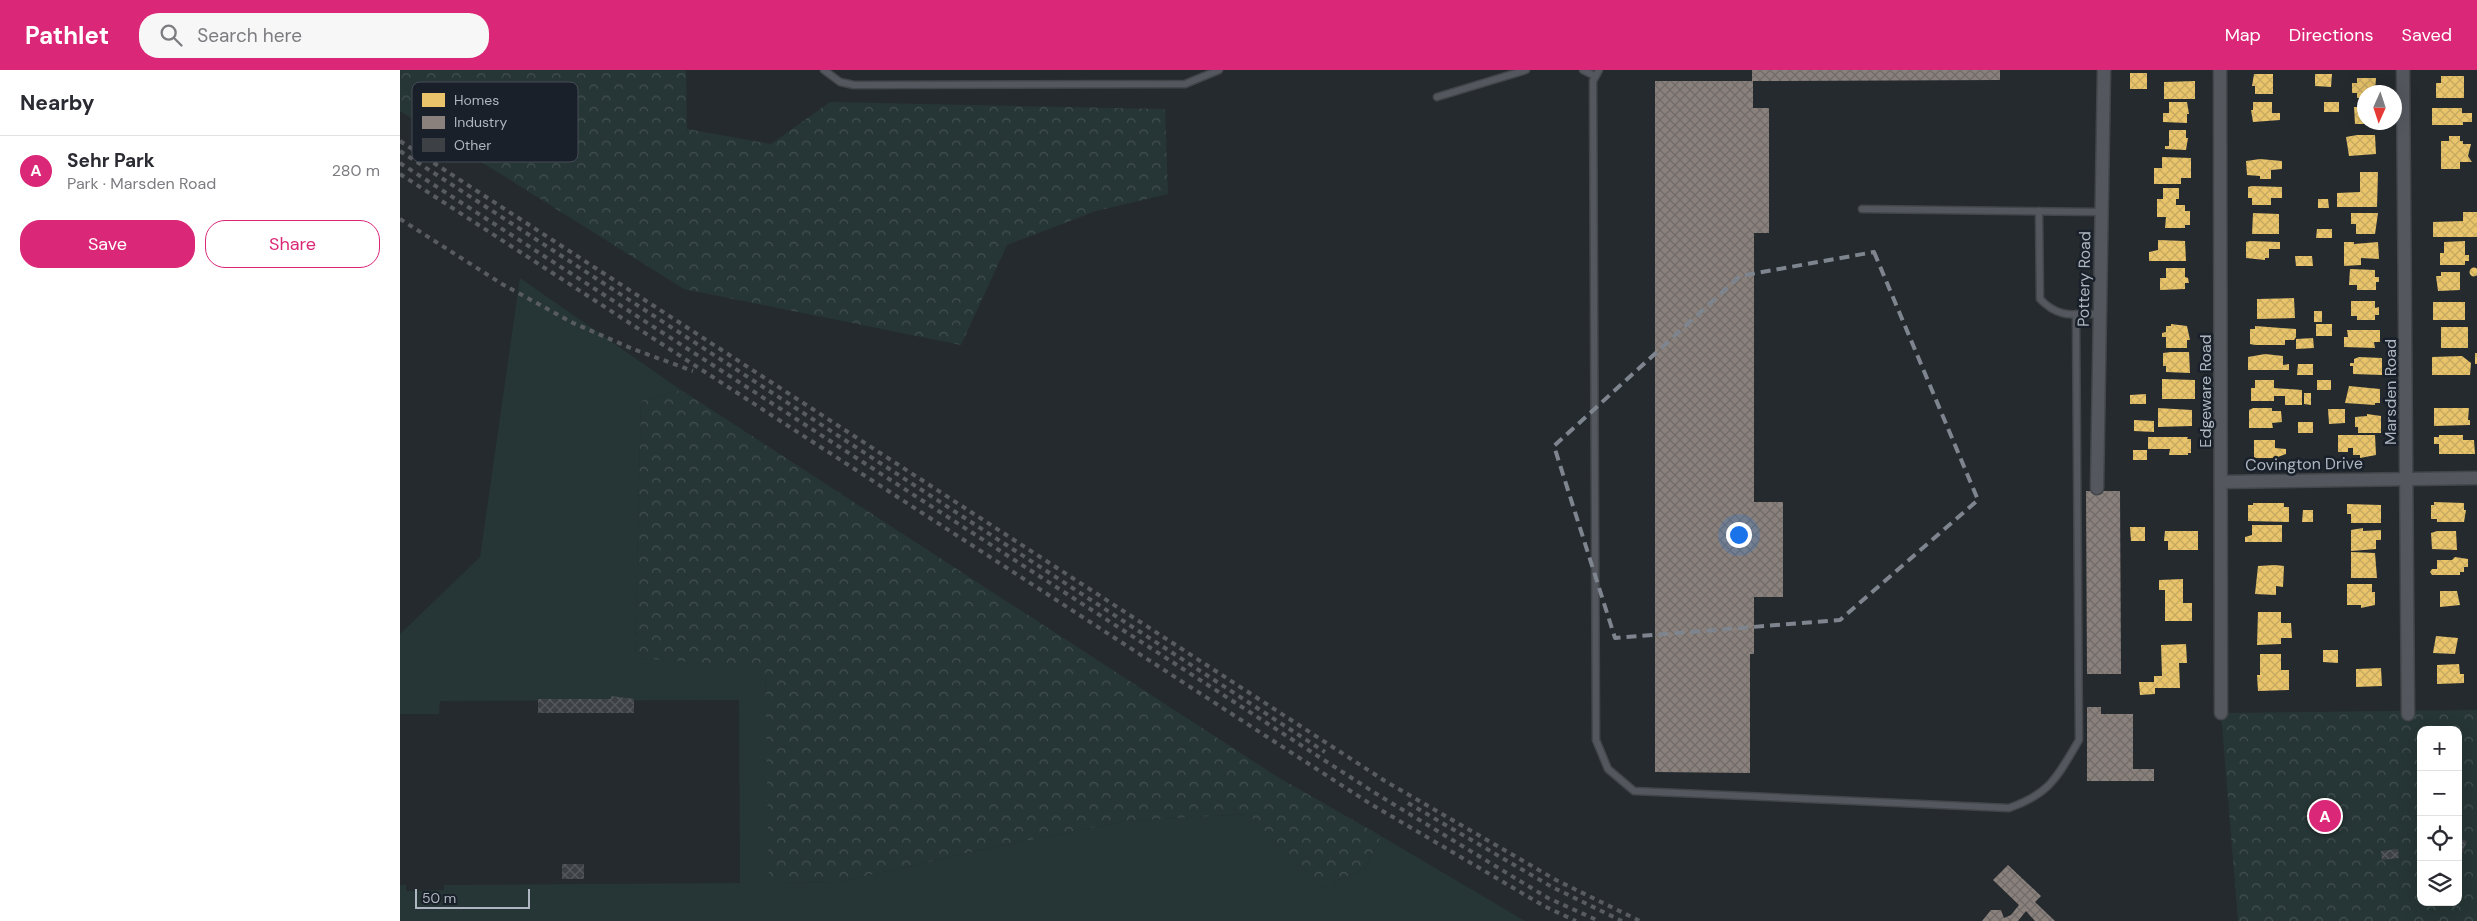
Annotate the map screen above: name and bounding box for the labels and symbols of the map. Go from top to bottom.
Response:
legend [412,82,578,162]
north arrow [2357,85,2402,130]
text: Homes [454,91,499,109]
text: Industry [454,113,507,131]
text: Other [454,136,492,154]
street label: Pottery Road [2073,231,2095,327]
street label: Edgeware Road [2195,334,2216,448]
street label: Marsden Road [2380,339,2401,445]
street label: Covington Drive [2245,452,2363,476]
your location [1726,522,1752,548]
pin: A [2309,797,2341,835]
scale bar [415,886,530,909]

